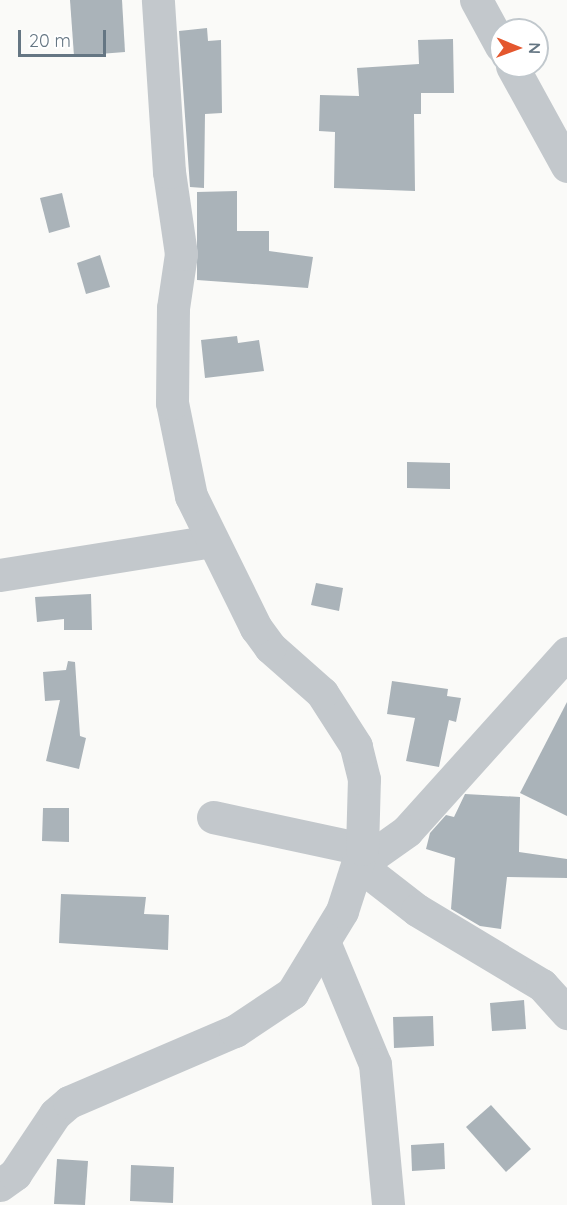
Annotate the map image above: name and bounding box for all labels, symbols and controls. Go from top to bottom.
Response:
scale bar [21,18,110,56]
north arrow [489,18,549,78]
text: 20 m [29,29,71,52]
text: N [525,42,545,54]

